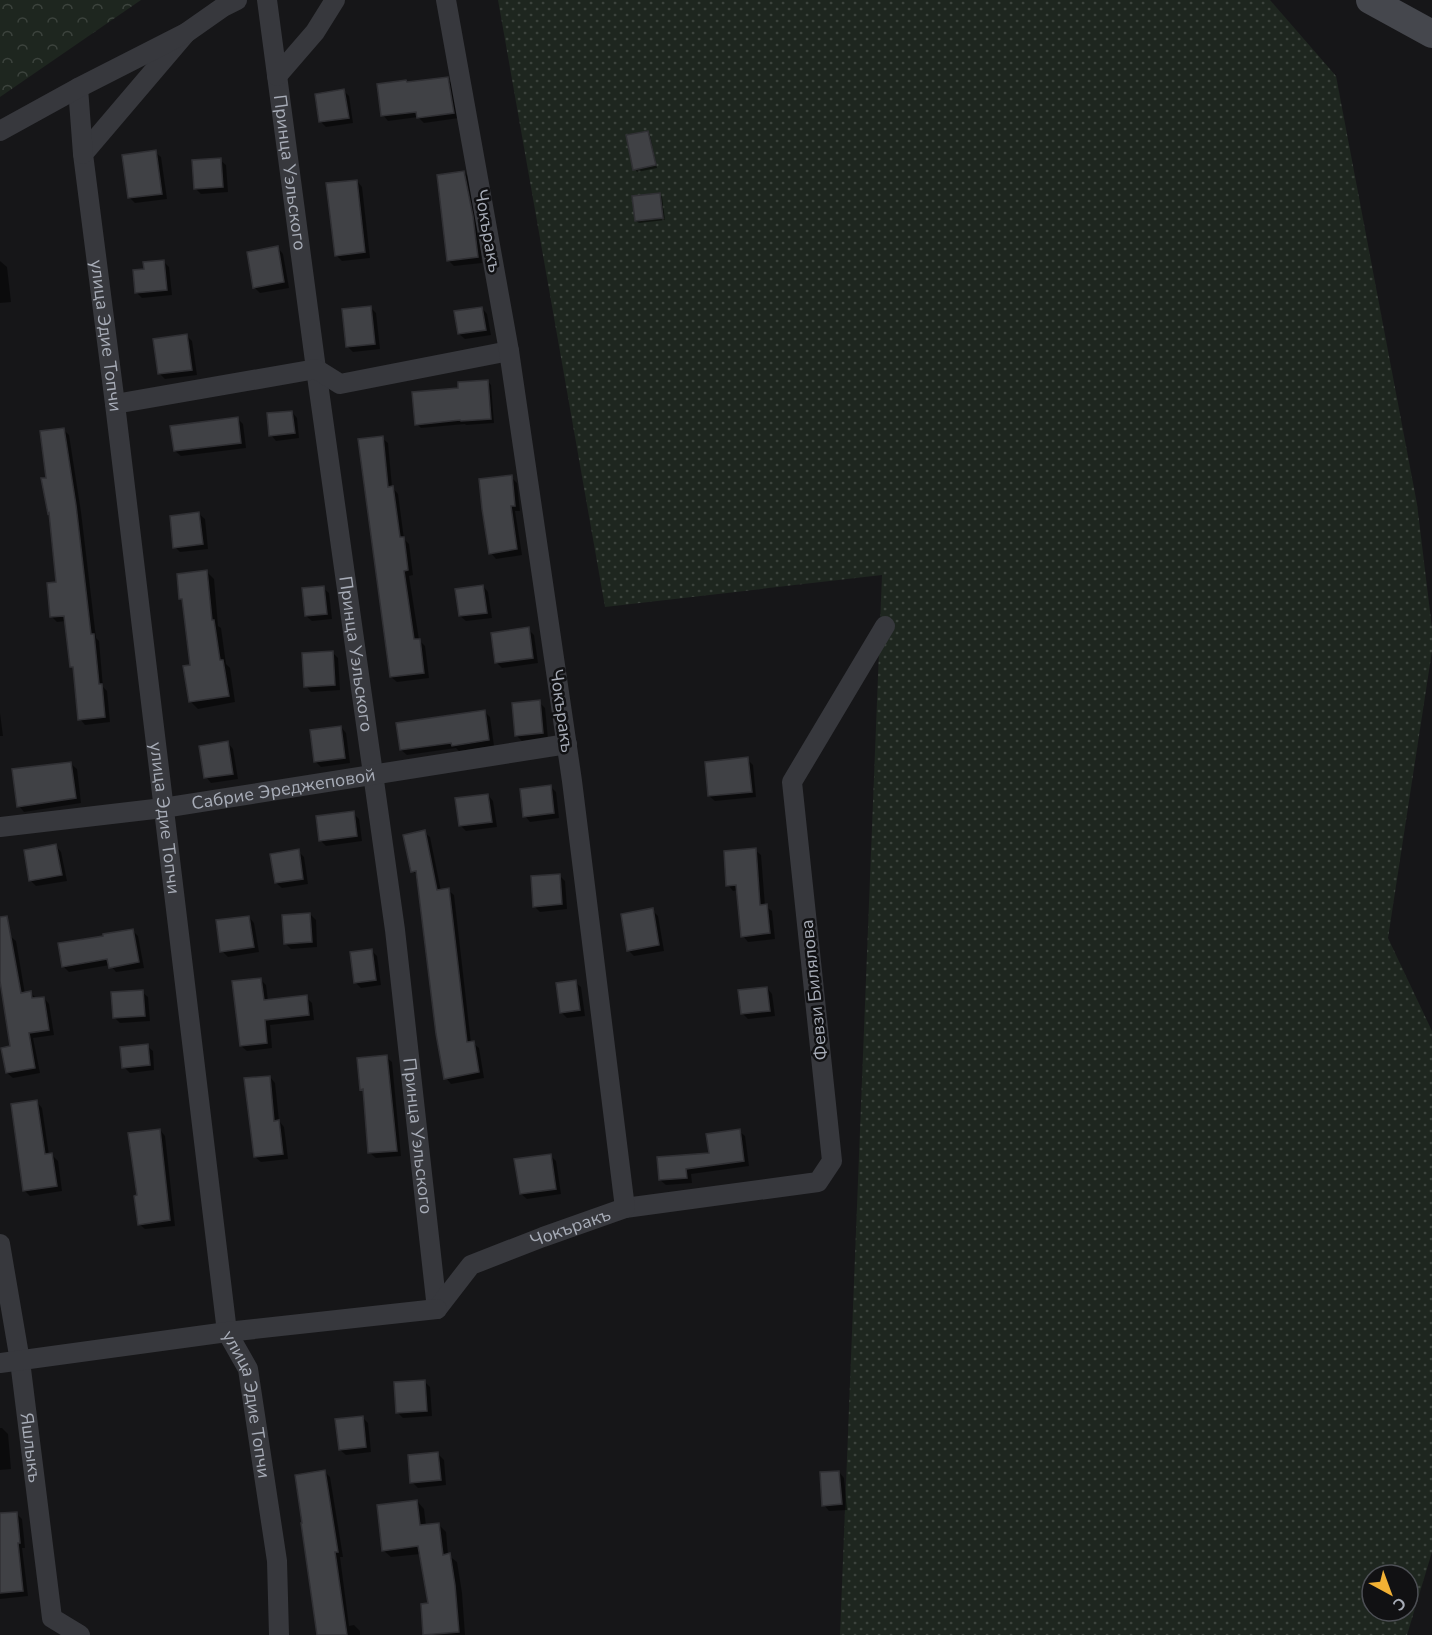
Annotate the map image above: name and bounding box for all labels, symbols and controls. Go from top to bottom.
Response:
street label: Принца Уэльского [268,93,312,252]
street label: Чокъракъ [469,188,507,274]
street label: улица Эдие Топчи [85,258,128,413]
street label: Принца Уэльского [333,575,379,733]
street label: Чокъракъ [544,668,580,754]
street label: улица Эдие Топчи [144,741,186,895]
street label: Сабрие Эреджеповой [190,763,377,815]
street label: Февзи Билялова [795,918,833,1062]
street label: Принца Уэльского [397,1057,438,1215]
street label: Чокъракъ [527,1202,614,1253]
street label: улица Эдие Топчи [216,1326,276,1480]
street label: Яшлыкъ [15,1411,47,1484]
north arrow [1360,1563,1420,1623]
text: С [1388,1592,1411,1616]

